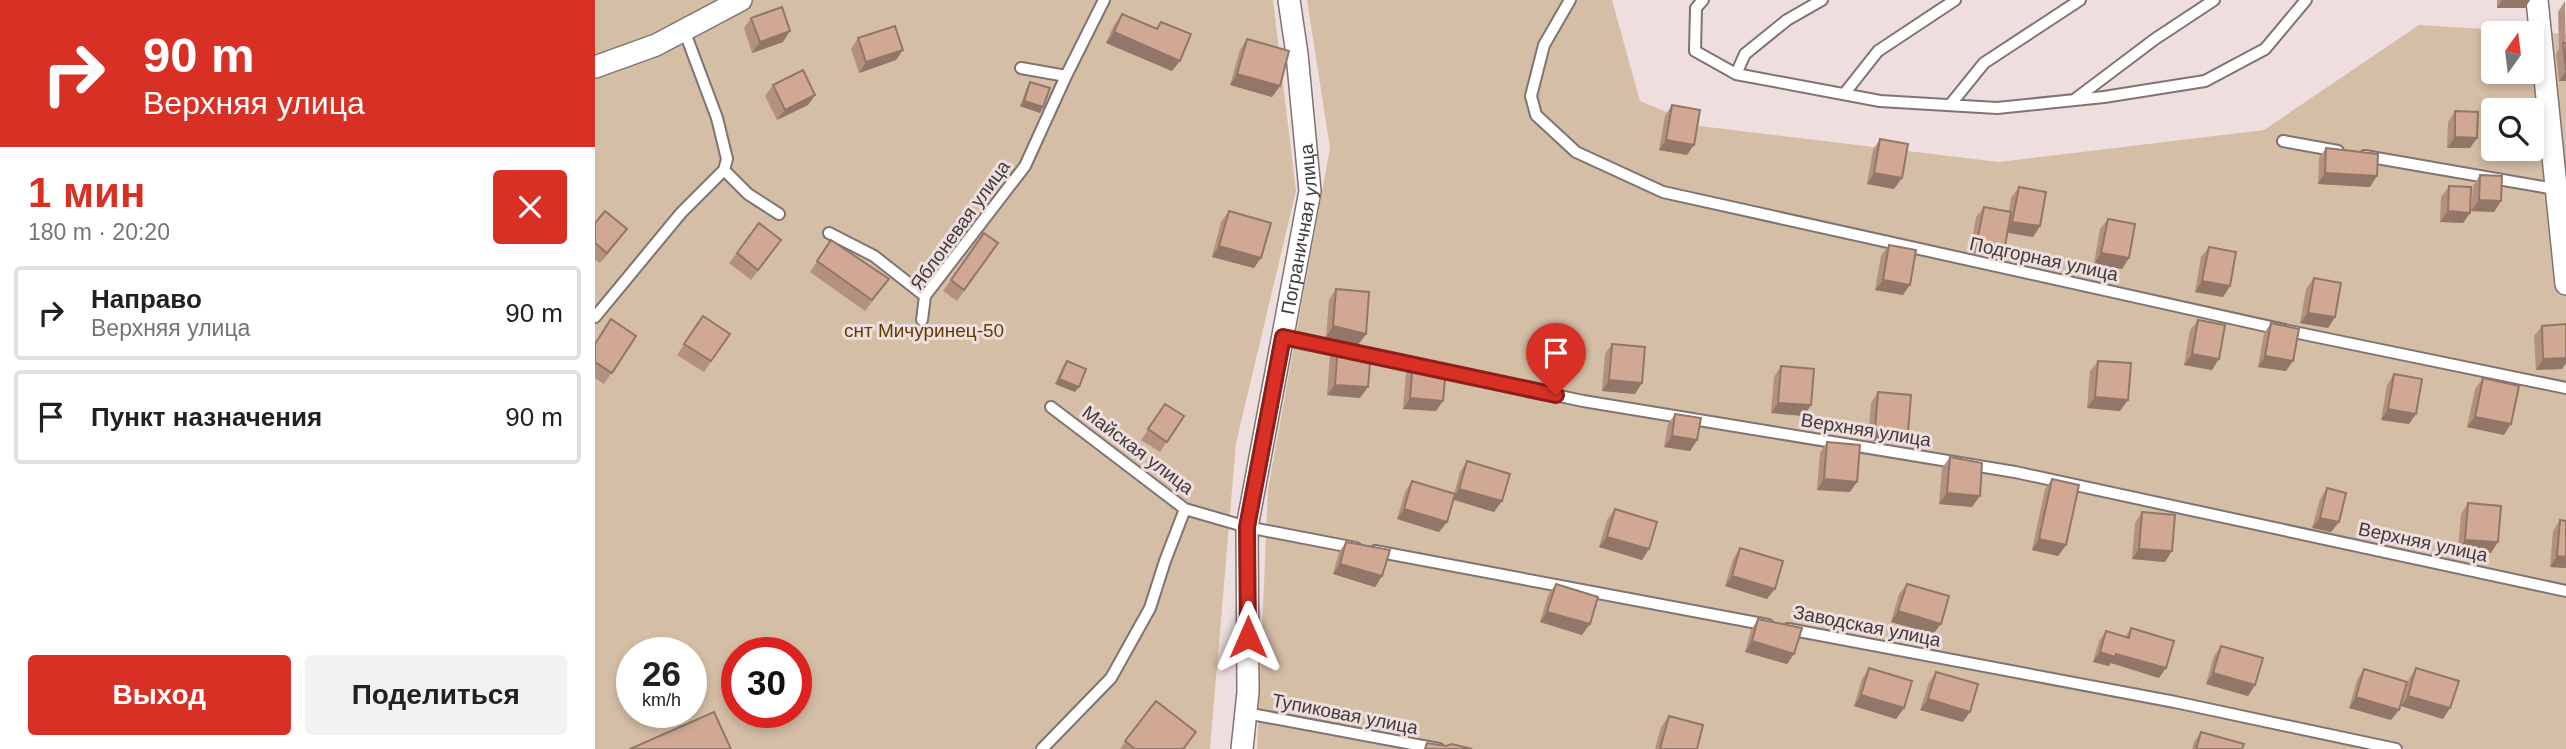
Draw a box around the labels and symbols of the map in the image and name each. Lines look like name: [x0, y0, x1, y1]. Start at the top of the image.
north arrow: [2481, 21, 2545, 84]
street label: Пограничная улица: [1277, 143, 1321, 316]
street label: Яблоневая улица: [906, 156, 1014, 294]
street label: Подгорная улица: [1968, 233, 2121, 285]
park label: снт Мичуринец-50: [844, 320, 1004, 341]
pin: [1526, 323, 1586, 395]
street label: Майская улица: [1078, 401, 1198, 499]
street label: Верхняя улица: [1799, 409, 1933, 451]
street label: Верхняя улица: [2356, 518, 2490, 566]
position arrow: [1211, 600, 1285, 674]
street label: Заводская улица: [1791, 601, 1943, 651]
speed limit sign: 30: [721, 637, 812, 728]
street label: Тупиковая улица: [1270, 690, 1420, 739]

